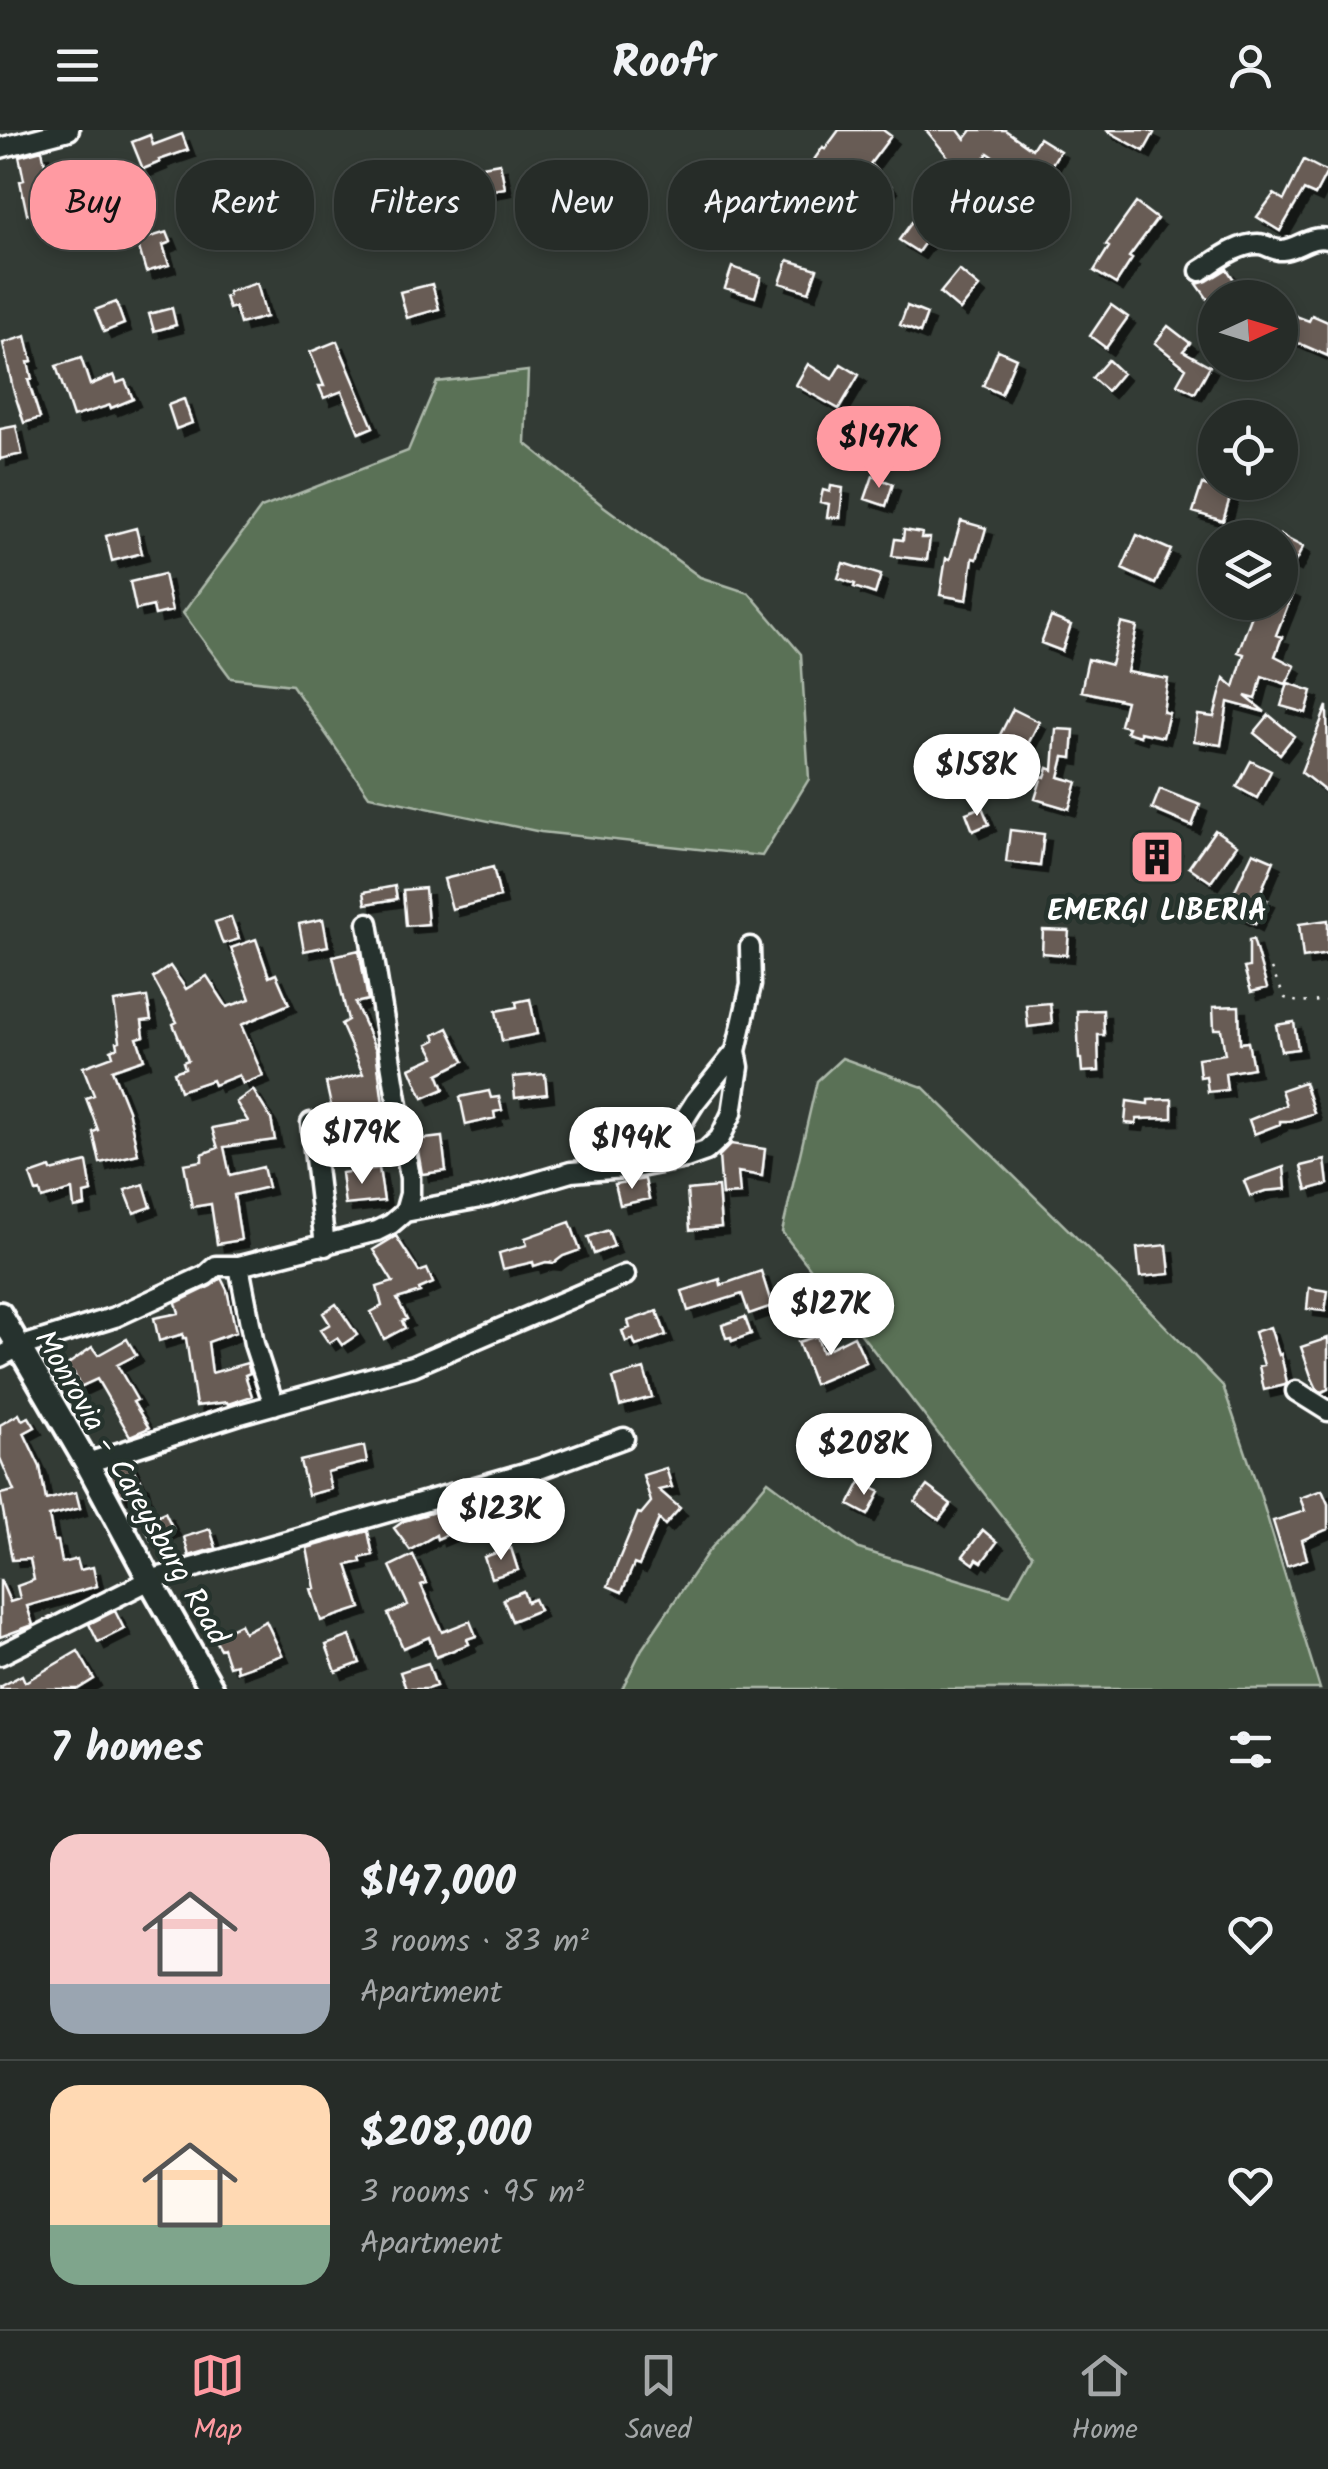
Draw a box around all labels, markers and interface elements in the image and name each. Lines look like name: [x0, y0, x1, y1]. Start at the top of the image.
text: Roofr: [612, 29, 716, 101]
icon: menu: [50, 38, 105, 93]
icon: person: [1223, 38, 1278, 93]
chip: Buy: [30, 160, 156, 250]
chip: Rent: [176, 160, 314, 250]
chip: Filters: [334, 160, 495, 250]
chip: New: [515, 160, 648, 250]
chip: Apartment: [668, 160, 893, 250]
chip: House: [913, 160, 1070, 250]
north arrow: [1198, 280, 1298, 380]
map controls: [1198, 280, 1298, 620]
button: locate: [1198, 400, 1298, 500]
pin: $147K: [809, 406, 949, 491]
text: $147K: [839, 413, 919, 464]
button: layers: [1198, 520, 1298, 620]
pin: $158K: [907, 734, 1047, 819]
text: $158K: [936, 741, 1018, 792]
building icon: EMERGI LIBERIA: [1127, 827, 1187, 887]
place label: EMERGI LIBERIA: [1047, 888, 1267, 936]
pin: $179K: [292, 1102, 432, 1187]
pin: $194K: [562, 1107, 702, 1192]
text: $179K: [322, 1109, 402, 1160]
text: $194K: [591, 1114, 673, 1165]
pin: $127K: [761, 1273, 901, 1358]
text: $127K: [790, 1280, 872, 1331]
street label: Monrovia - Careysburg Road: [20, 1321, 241, 1656]
pin: $208K: [794, 1413, 934, 1498]
text: $208K: [818, 1420, 910, 1471]
pin: $123K: [431, 1478, 571, 1563]
text: $123K: [459, 1485, 543, 1536]
text: 7 homes: [50, 1716, 203, 1783]
icon: filters: [1223, 1722, 1278, 1777]
text: $147,000: [360, 1850, 516, 1917]
icon: home: [130, 1874, 250, 1994]
icon: heart: [1223, 1907, 1278, 1962]
text: 3 rooms · 83 m²: [360, 1917, 589, 1968]
text: Apartment: [360, 1968, 502, 2019]
text: $208,000: [360, 2101, 531, 2168]
icon: home: [130, 2125, 250, 2245]
icon: heart: [1223, 2158, 1278, 2213]
text: 3 rooms · 95 m²: [360, 2168, 584, 2219]
text: Apartment: [360, 2219, 502, 2270]
tab: Map: [190, 2348, 245, 2453]
tab: Saved: [625, 2348, 692, 2453]
tab: Home: [1072, 2348, 1138, 2453]

